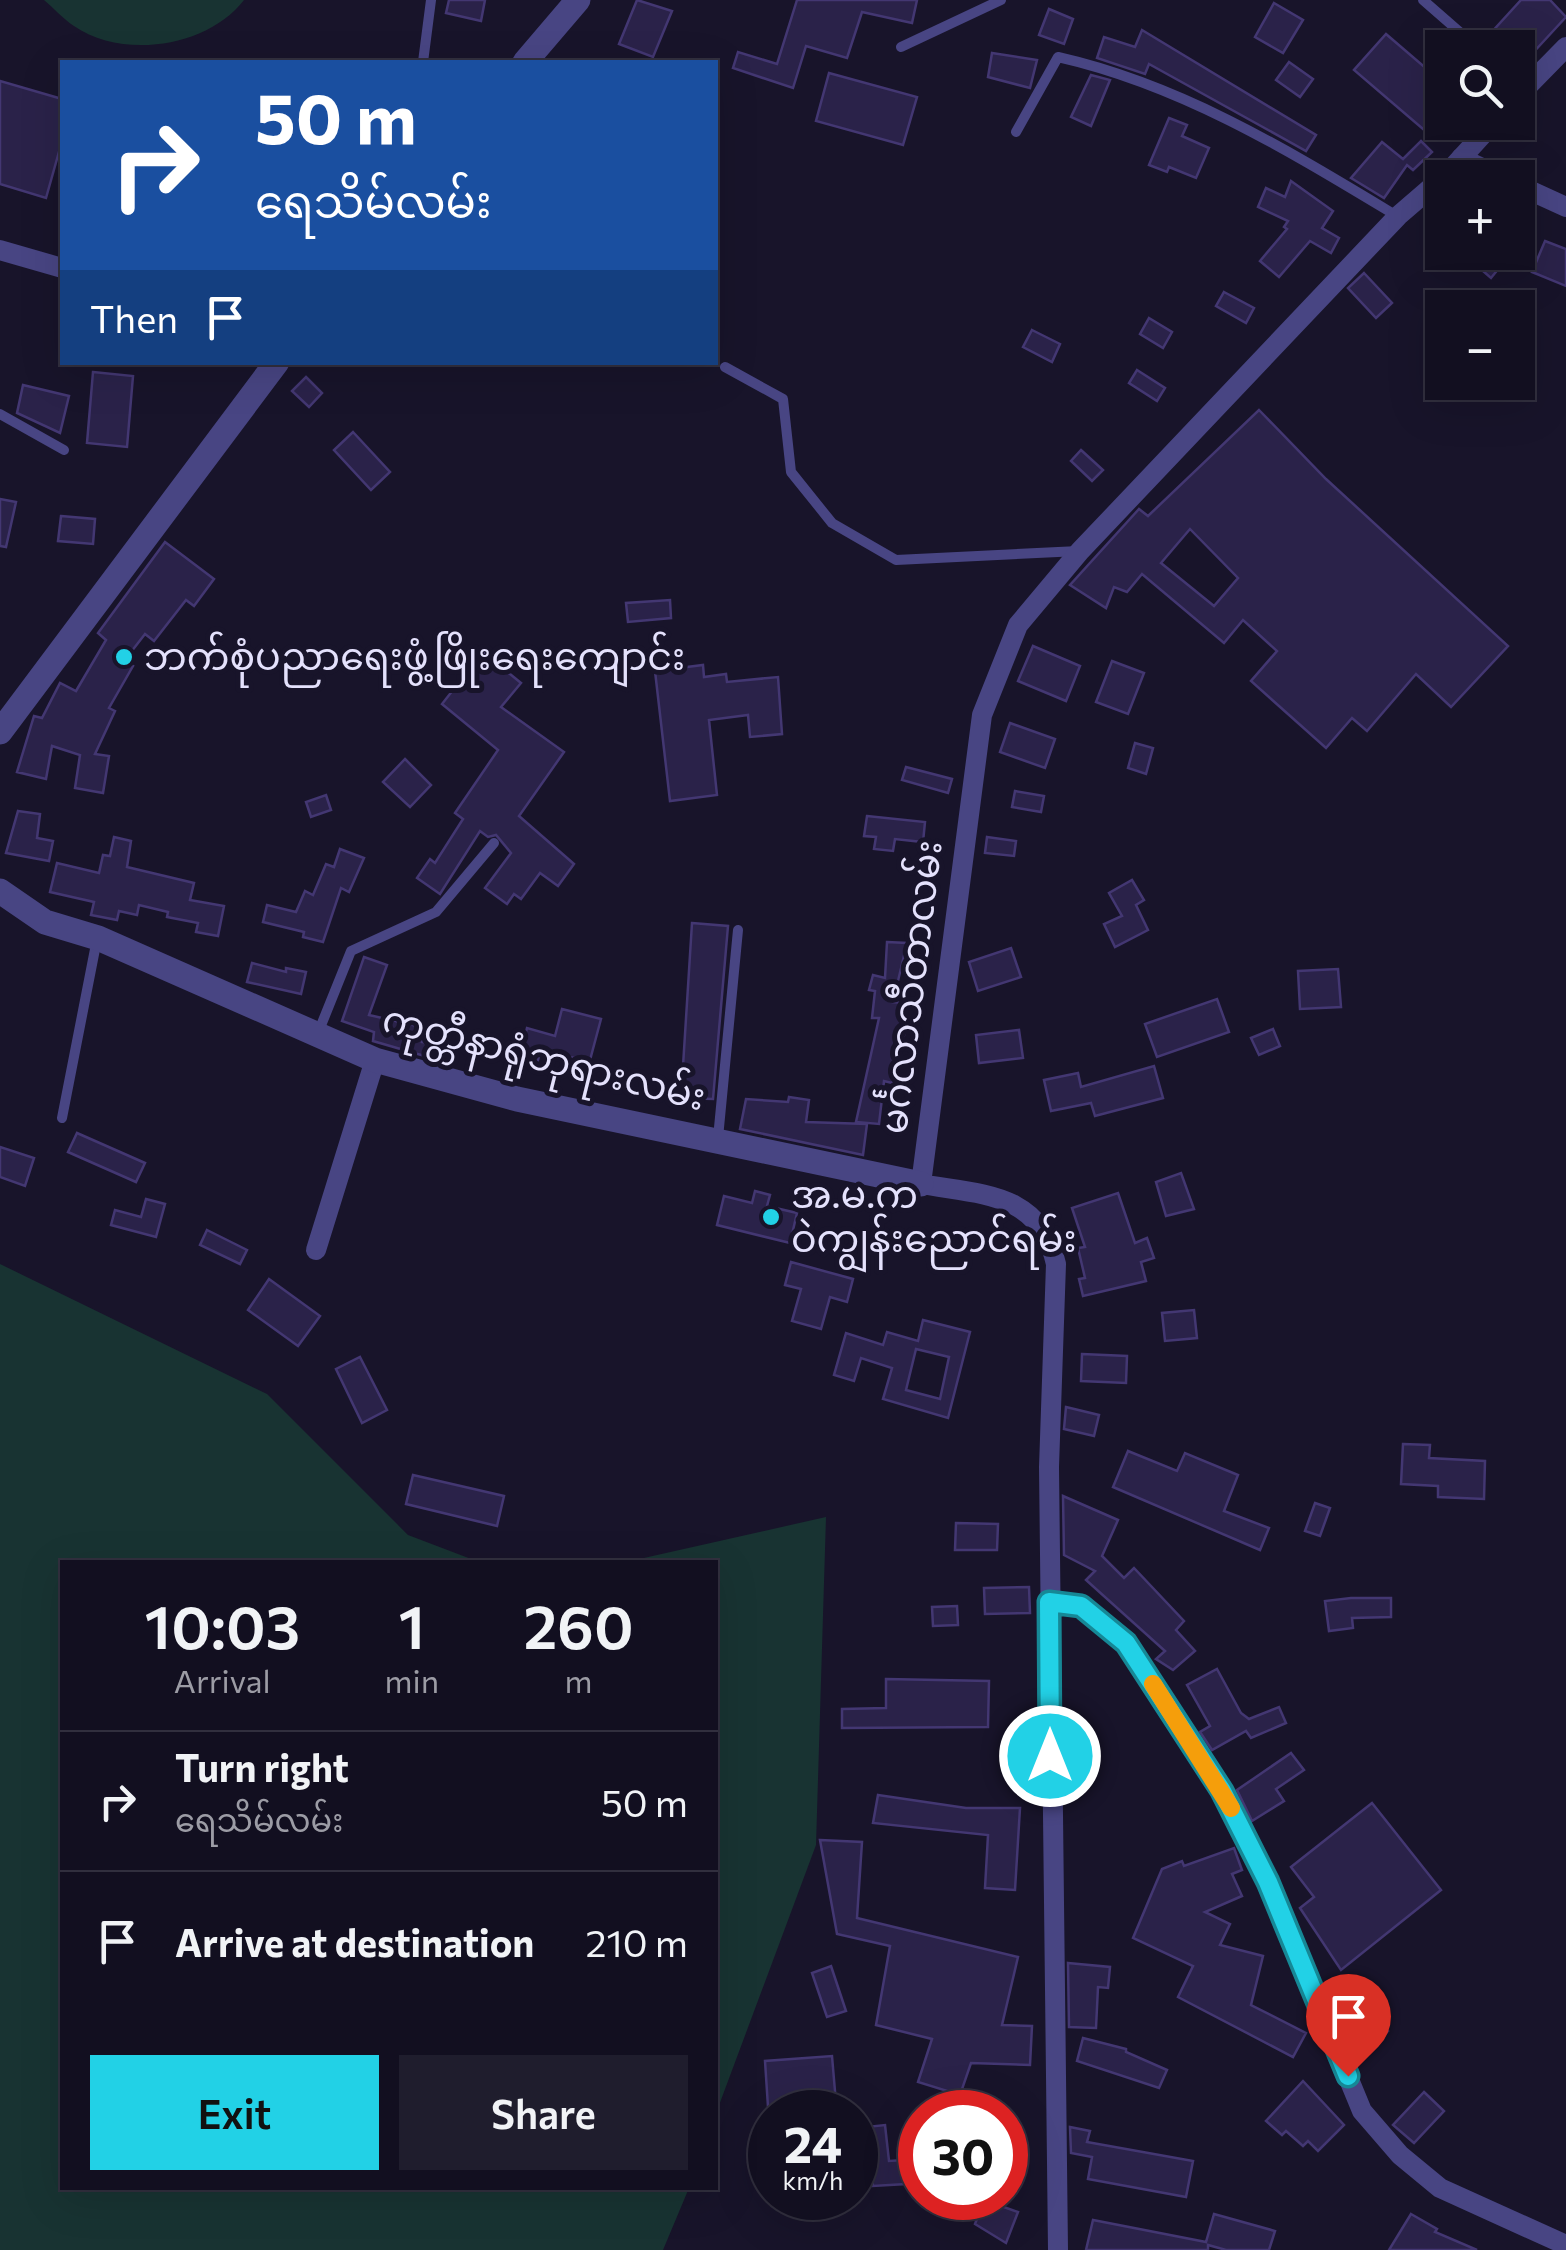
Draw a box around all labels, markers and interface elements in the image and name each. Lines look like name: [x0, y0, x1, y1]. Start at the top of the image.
map controls: [1425, 30, 1535, 400]
button: search: [1425, 30, 1535, 140]
text: 50 m: [255, 73, 417, 158]
icon: right: [90, 100, 220, 230]
button: +: [1425, 160, 1535, 270]
text: ရေသိမ်လမ်း: [255, 172, 492, 227]
icon: arrive: [198, 290, 253, 345]
button: −: [1425, 290, 1535, 400]
text: Then: [90, 294, 178, 341]
place label: ဘက်စုံပညာရေးဖွံ့ဖြိုးရေးကျောင်း: [144, 631, 685, 688]
marker: ဘက်စုံပညာရေးဖွံ့ဖြိုးရေးကျောင်း: [113, 646, 135, 668]
street label: မင်္ဂလာသီတာလမ်း: [867, 837, 950, 1136]
street label: ကုတ္တီနာရုံဘုရားလမ်း: [376, 993, 711, 1128]
place label: အ.မ.က ဝဲကျွန်းညောင်ရမ်း: [791, 1169, 1077, 1273]
marker: အ.မ.က ဝဲကျွန်းညောင်ရမ်း: [760, 1206, 782, 1228]
text: 10:03: [144, 1588, 300, 1661]
text: 1: [398, 1588, 425, 1661]
text: 260: [524, 1588, 634, 1661]
text: Arrival: [174, 1660, 271, 1700]
text: min: [385, 1660, 439, 1700]
text: m: [565, 1660, 592, 1700]
position arrow: [998, 1704, 1102, 1808]
text: Turn right: [175, 1743, 349, 1790]
icon: right: [90, 1774, 145, 1829]
text: 50 m: [601, 1778, 688, 1825]
text: ရေသိမ်လမ်း: [175, 1799, 343, 1839]
icon: arrive: [90, 1914, 145, 1969]
text: Arrive at destination: [175, 1918, 534, 1965]
text: 210 m: [585, 1918, 688, 1965]
pin: [1306, 1974, 1391, 2077]
icon: arrive: [1321, 1989, 1376, 2044]
button: Exit: [90, 2055, 379, 2170]
button: Share: [399, 2055, 688, 2170]
speed limit sign: 30: [898, 2090, 1028, 2220]
text: 24: [784, 2112, 842, 2173]
text: km/h: [783, 2165, 843, 2195]

